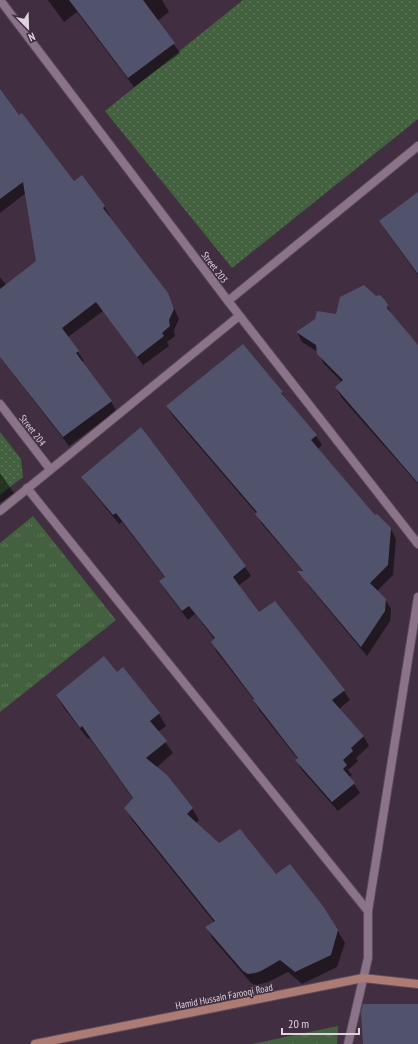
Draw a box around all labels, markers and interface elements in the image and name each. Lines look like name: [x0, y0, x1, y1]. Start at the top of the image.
north arrow: [8, 8, 48, 48]
text: N: [26, 30, 37, 45]
street label: Street 203: [198, 249, 231, 286]
street label: Street 204: [16, 412, 49, 449]
street label: Hamid Hussain Farooqi Road: [174, 981, 274, 1012]
scale bar: [282, 1010, 359, 1036]
text: 20 m: [288, 1016, 309, 1031]

